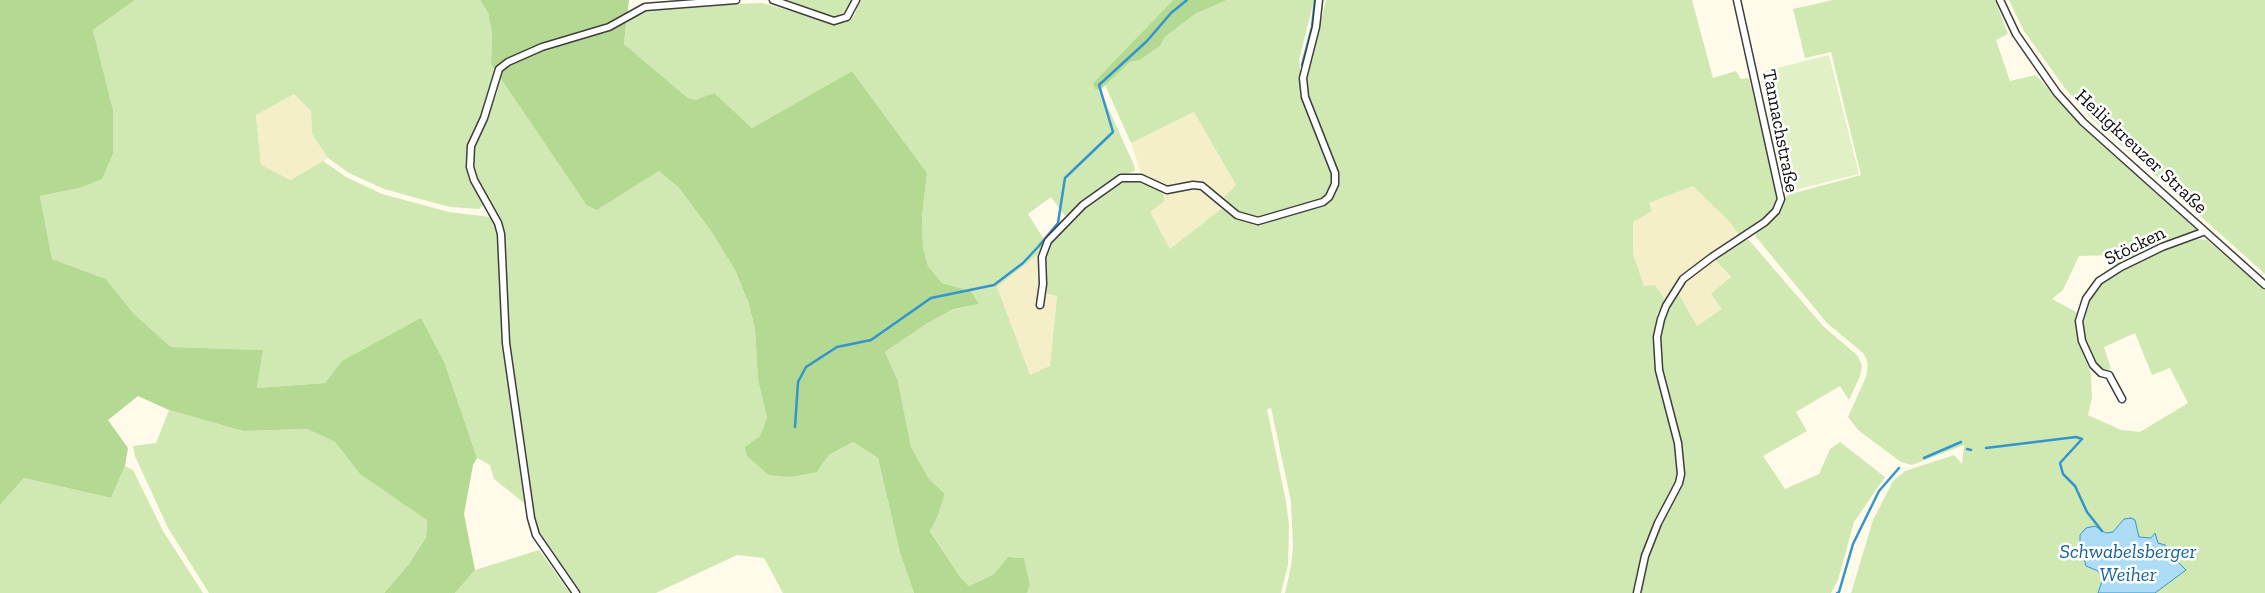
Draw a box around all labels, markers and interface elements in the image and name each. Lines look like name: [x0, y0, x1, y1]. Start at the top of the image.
street label: Tannachstraße: [1757, 68, 1803, 194]
street label: Heiligkreuzer Straße: [2070, 85, 2212, 219]
street label: Stöcken: [2101, 221, 2169, 271]
water label: Schwabelsberger Weiher: [2060, 540, 2196, 587]

